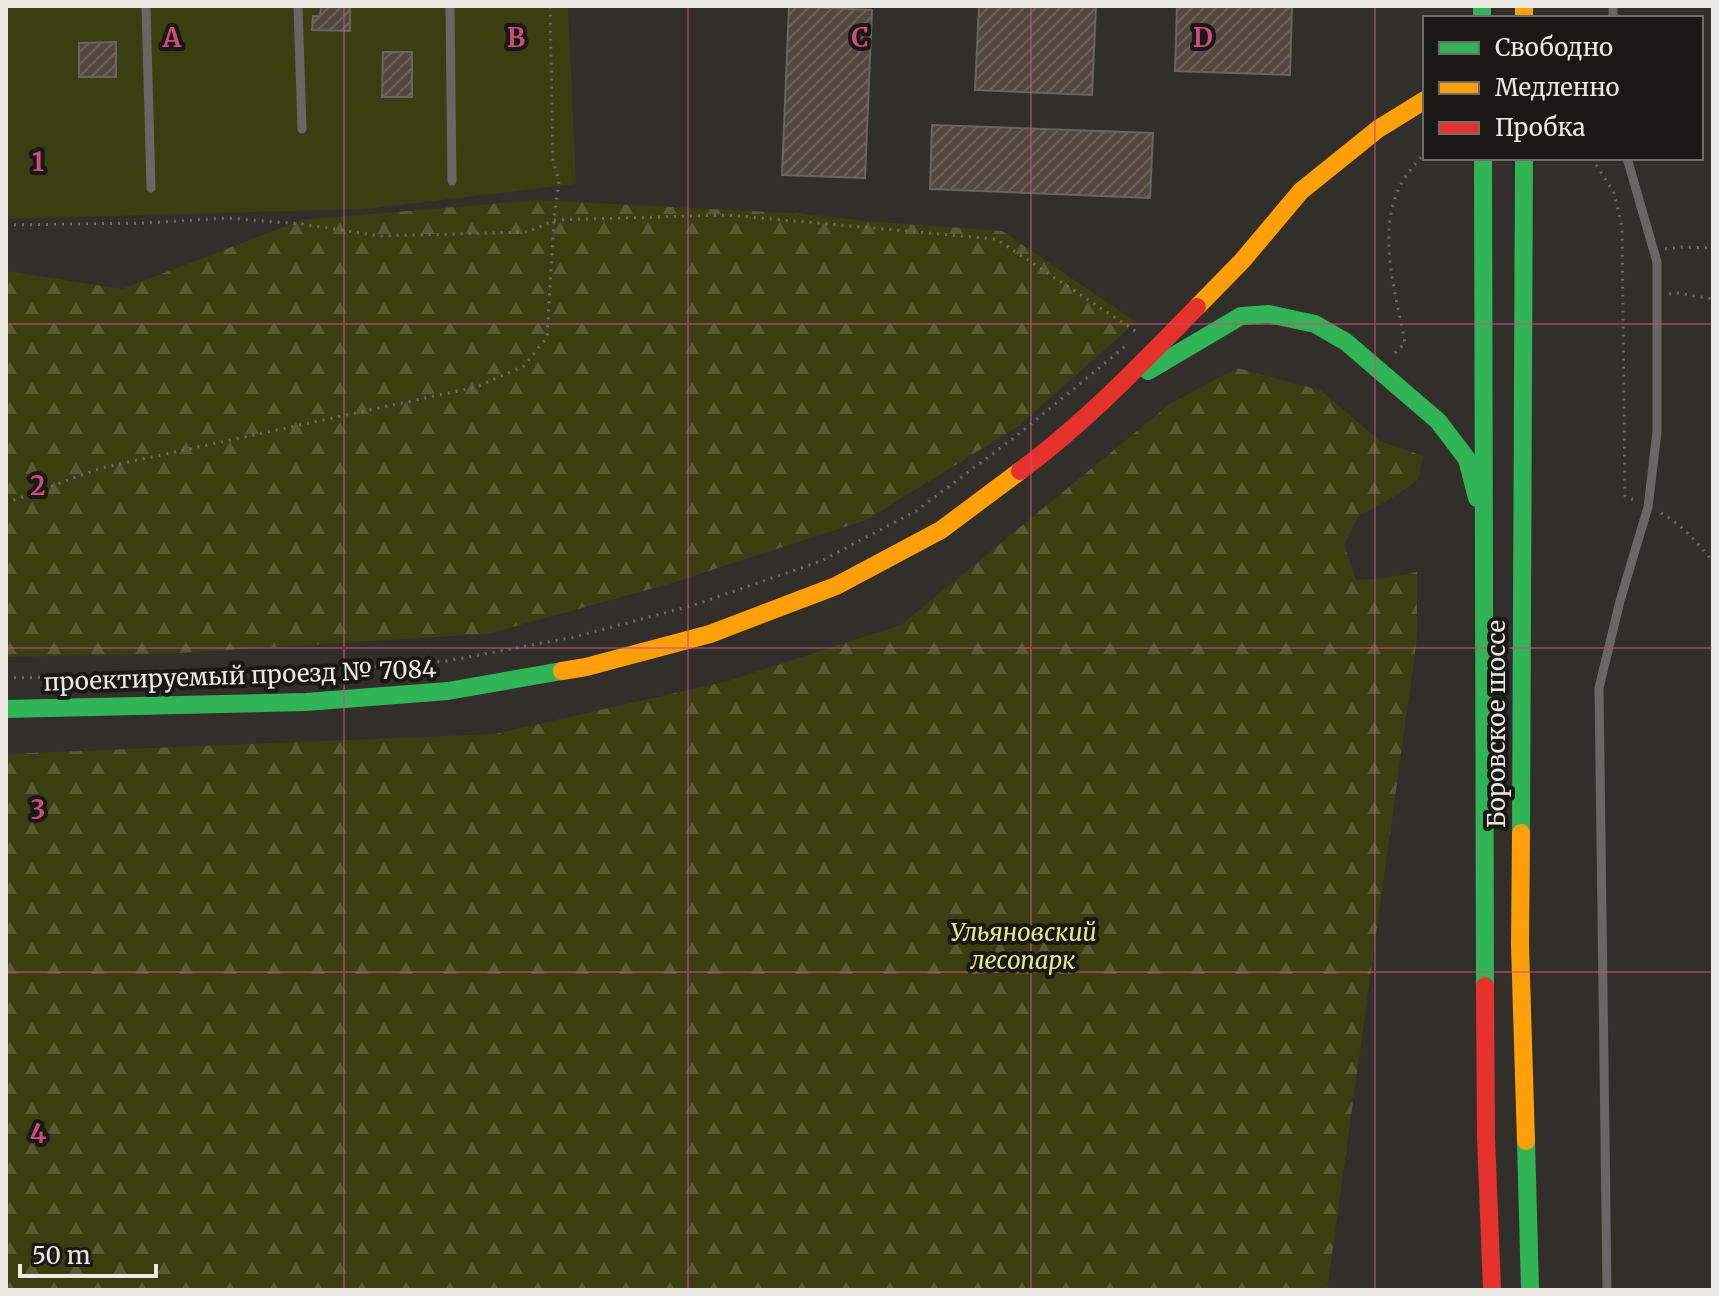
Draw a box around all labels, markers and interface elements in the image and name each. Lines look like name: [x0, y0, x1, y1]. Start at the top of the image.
legend: [1423, 16, 1703, 160]
text: A: [162, 21, 182, 54]
text: B: [507, 21, 525, 54]
text: C: [851, 21, 869, 54]
text: D: [1193, 21, 1213, 54]
text: Свободно: [1495, 32, 1613, 63]
text: Медленно: [1495, 72, 1619, 103]
text: Пробка: [1495, 112, 1586, 143]
text: 1: [32, 145, 44, 178]
text: 2: [30, 469, 46, 502]
street label: Боровское шоссе: [1481, 620, 1512, 828]
street label: проектируемый проезд № 7084: [43, 653, 437, 698]
text: 3: [31, 793, 45, 826]
park label: Ульяновский лесопарк: [949, 917, 1097, 976]
text: 4: [30, 1117, 47, 1150]
scale bar: [20, 1228, 156, 1278]
text: 50 m: [32, 1240, 91, 1271]

